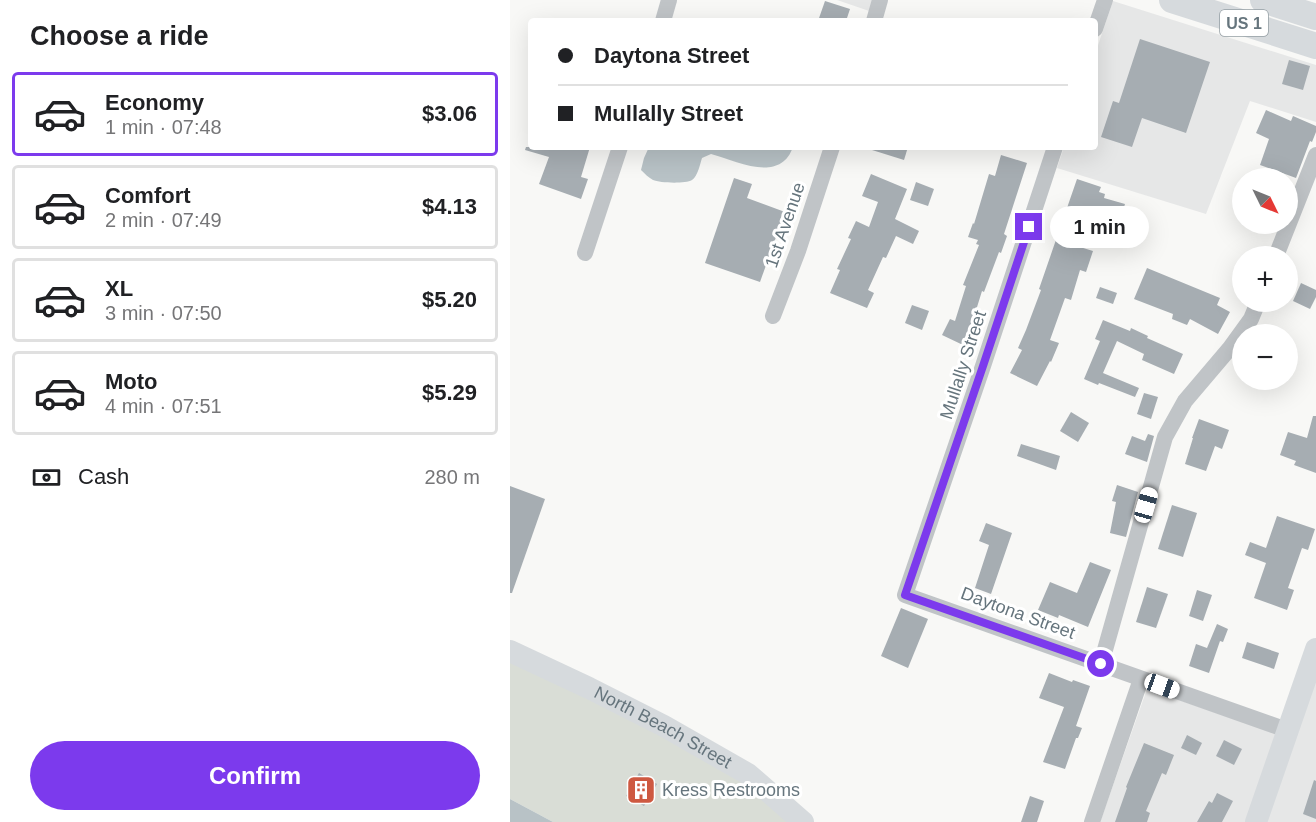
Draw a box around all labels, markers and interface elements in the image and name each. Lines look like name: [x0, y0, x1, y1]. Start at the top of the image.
road number: US 1: [1220, 10, 1268, 36]
text: Choose a ride: [30, 21, 209, 51]
text: Daytona Street: [594, 43, 749, 68]
icon: car: [33, 87, 87, 141]
text: Economy: [105, 90, 204, 115]
text: $3.06: [422, 101, 477, 126]
text: Mullally Street: [594, 101, 743, 126]
text: 1 min · 07:48: [105, 116, 222, 138]
north arrow: [1232, 168, 1298, 234]
map controls: [1232, 168, 1298, 390]
icon: car: [33, 180, 87, 234]
street label: 1st Avenue: [761, 180, 809, 270]
text: Comfort: [105, 183, 191, 208]
text: $4.13: [422, 194, 477, 219]
callout: 1 min: [1050, 206, 1149, 248]
text: 2 min · 07:49: [105, 209, 222, 231]
route end: [1015, 213, 1042, 240]
text: 1 min: [1073, 216, 1126, 238]
button: +: [1232, 246, 1298, 312]
icon: car: [33, 273, 87, 327]
text: XL: [105, 276, 133, 301]
text: $5.20: [422, 287, 477, 312]
text: 3 min · 07:50: [105, 302, 222, 324]
street label: Mullally Street: [936, 308, 990, 422]
button: −: [1232, 324, 1298, 390]
icon: car: [33, 366, 87, 420]
text: Moto: [105, 369, 158, 394]
text: $5.29: [422, 380, 477, 405]
text: 4 min · 07:51: [105, 395, 222, 417]
icon: cash: [30, 461, 63, 494]
text: Cash: [78, 464, 129, 489]
text: 280 m: [424, 466, 480, 488]
car: [1132, 485, 1160, 525]
street label: Daytona Street: [958, 583, 1078, 643]
route start: [1087, 650, 1114, 677]
car: [1142, 671, 1182, 701]
street label: North Beach Street: [591, 682, 735, 773]
button: Confirm: [30, 741, 480, 810]
building icon: Kress Restrooms: [625, 774, 657, 806]
place label: Kress Restrooms: [662, 780, 800, 800]

